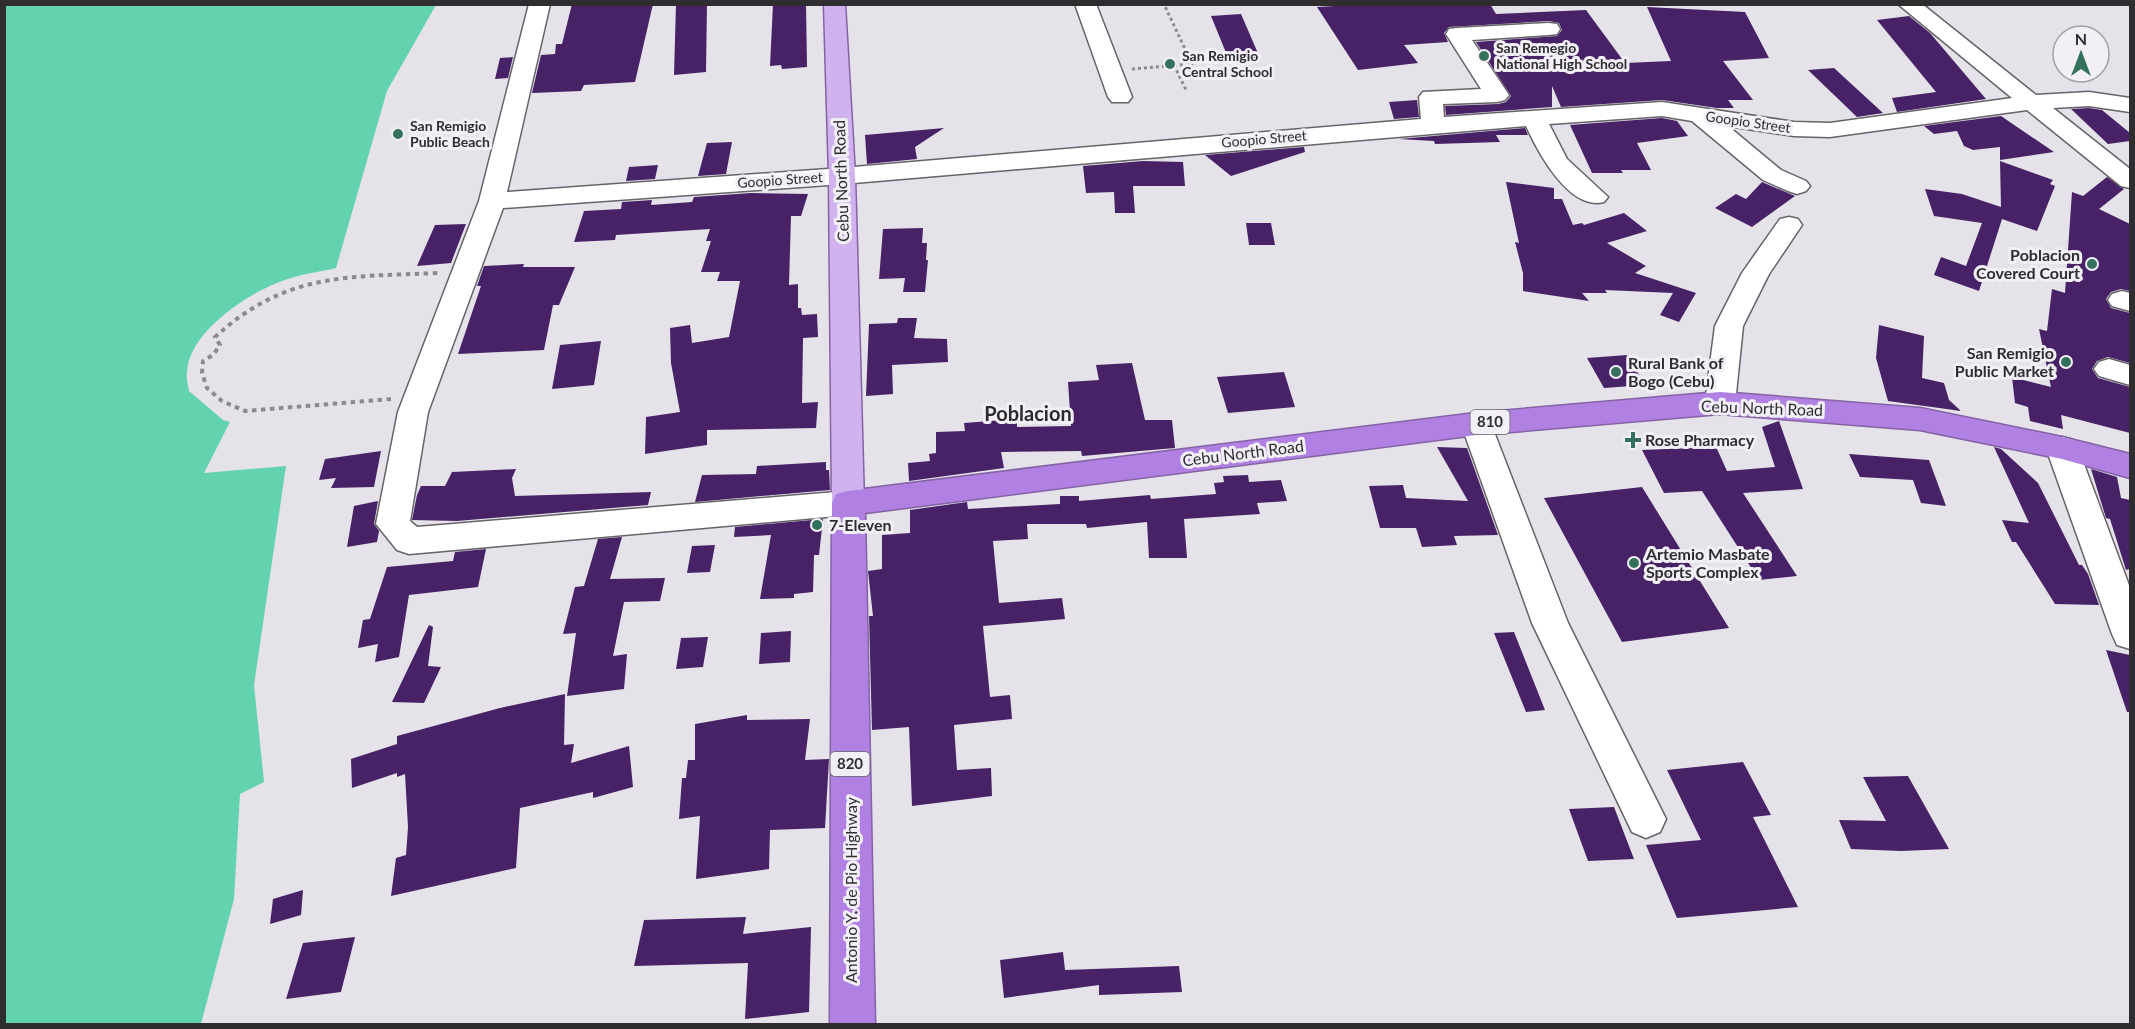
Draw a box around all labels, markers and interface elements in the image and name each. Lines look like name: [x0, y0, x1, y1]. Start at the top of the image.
north arrow: [2051, 24, 2111, 84]
text: N: [2075, 29, 2087, 48]
place label: San Remegio National High School: [1496, 39, 1627, 72]
place label: San Remigio Central School: [1182, 47, 1273, 80]
marker: San Remegio National High School: [1477, 49, 1491, 63]
marker: San Remigio Central School: [1163, 57, 1177, 71]
street label: Goopio Street: [1704, 107, 1792, 136]
place label: San Remigio Public Beach: [410, 117, 490, 150]
street label: Cebu North Road: [829, 120, 852, 242]
street label: Goopio Street: [1221, 126, 1307, 151]
marker: San Remigio Public Beach: [391, 127, 405, 141]
street label: Goopio Street: [737, 168, 823, 191]
place label: Poblacion Covered Court: [1976, 245, 2080, 282]
marker: Poblacion Covered Court: [2085, 257, 2099, 271]
place label: San Remigio Public Market: [1955, 343, 2054, 380]
place label: Rural Bank of Bogo (Cebu): [1628, 353, 1724, 390]
marker: San Remigio Public Market: [2059, 355, 2073, 369]
marker: Rural Bank of Bogo (Cebu): [1609, 365, 1623, 379]
street label: Cebu North Road: [1701, 396, 1823, 419]
district label: Poblacion: [984, 401, 1072, 425]
road number: 810: [1470, 410, 1510, 434]
place label: Rose Pharmacy: [1645, 430, 1755, 449]
marker: Rose Pharmacy: [1626, 433, 1640, 447]
street label: Cebu North Road: [1181, 436, 1305, 469]
place label: 7-Eleven: [829, 515, 892, 534]
marker: 7-Eleven: [810, 518, 824, 532]
place label: Artemio Masbate Sports Complex: [1645, 544, 1770, 581]
marker: Artemio Masbate Sports Complex: [1627, 556, 1641, 570]
road number: 820: [830, 752, 870, 776]
street label: Antonio Y. de Pio Highway: [841, 796, 860, 983]

